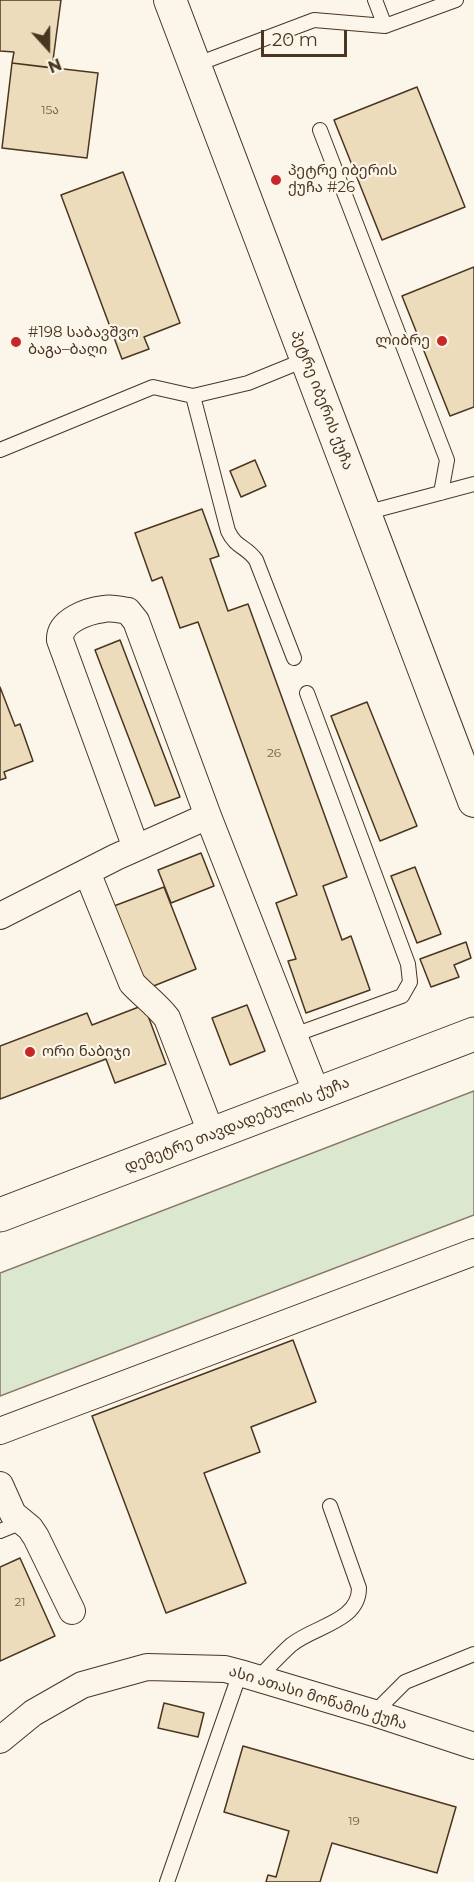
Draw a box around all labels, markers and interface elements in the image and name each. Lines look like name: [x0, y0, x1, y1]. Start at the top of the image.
north arrow: [18, 18, 78, 78]
scale bar: [264, 18, 350, 56]
text: 20 m: [272, 29, 318, 51]
text: N: [45, 54, 64, 76]
house number: 15ა: [41, 103, 59, 117]
place label: პეტრე იბერის ქუჩა #26: [288, 162, 397, 197]
marker: პეტრე იბერის ქუჩა #26: [269, 173, 283, 187]
place label: #198 საბავშვო ბაგა–ბაღი: [28, 324, 139, 359]
street label: პეტრე იბერის ქუჩა: [287, 328, 357, 472]
place label: ლიბრე: [375, 332, 430, 350]
marker: ლიბრე: [435, 334, 449, 348]
marker: #198 საბავშვო ბაგა–ბაღი: [9, 335, 23, 349]
house number: 26: [267, 746, 281, 760]
place label: ორი ნაბიჯი: [42, 1043, 131, 1061]
marker: ორი ნაბიჯი: [23, 1045, 37, 1059]
street label: დემეტრე თავდადებულის ქუჩა: [122, 1074, 352, 1176]
house number: 21: [14, 1595, 26, 1609]
street label: ასი ათასი მოწამის ქუჩა: [227, 1662, 409, 1734]
house number: 19: [348, 1814, 360, 1828]

